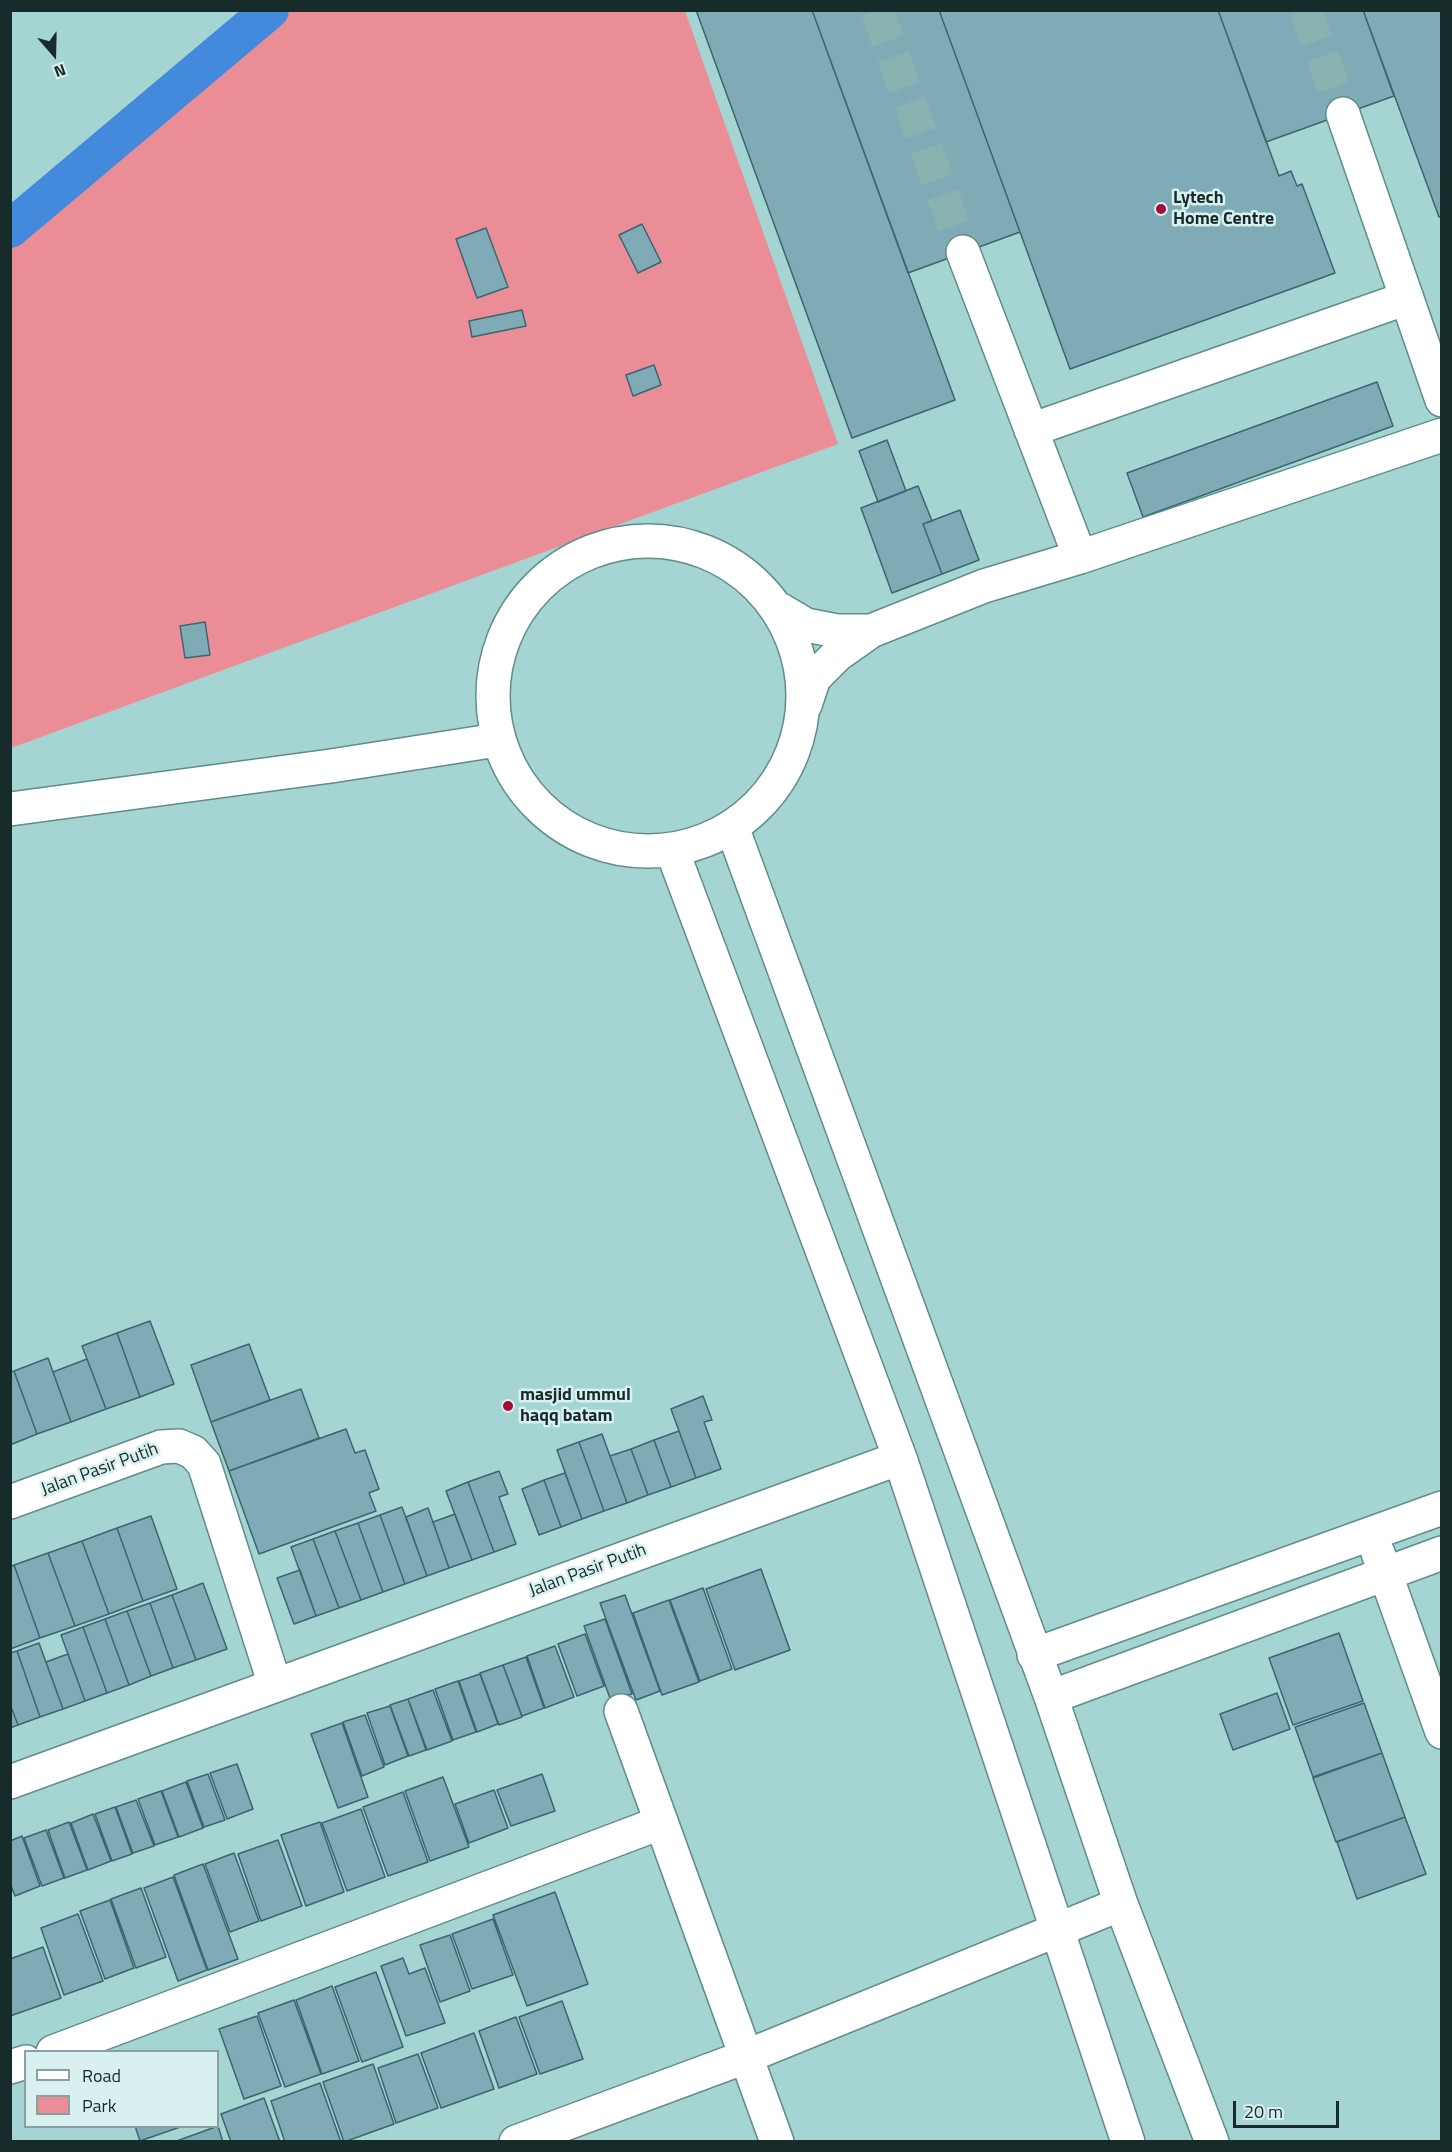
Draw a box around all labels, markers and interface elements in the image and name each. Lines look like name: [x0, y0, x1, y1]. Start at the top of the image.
north arrow: [24, 24, 84, 84]
text: N: [51, 58, 69, 84]
place label: Lytech Home Centre: [1173, 188, 1274, 230]
marker: Lytech Home Centre: [1154, 202, 1168, 216]
place label: masjid ummul haqq batam: [520, 1385, 631, 1428]
marker: masjid ummul haqq batam: [501, 1399, 515, 1413]
street label: Jalan Pasir Putih: [38, 1439, 162, 1501]
street label: Jalan Pasir Putih: [526, 1540, 650, 1602]
legend: [24, 2050, 219, 2128]
text: Road: [82, 2062, 121, 2089]
scale bar: [1236, 2089, 1342, 2127]
text: Park: [82, 2092, 116, 2119]
text: 20 m: [1244, 2098, 1283, 2125]

